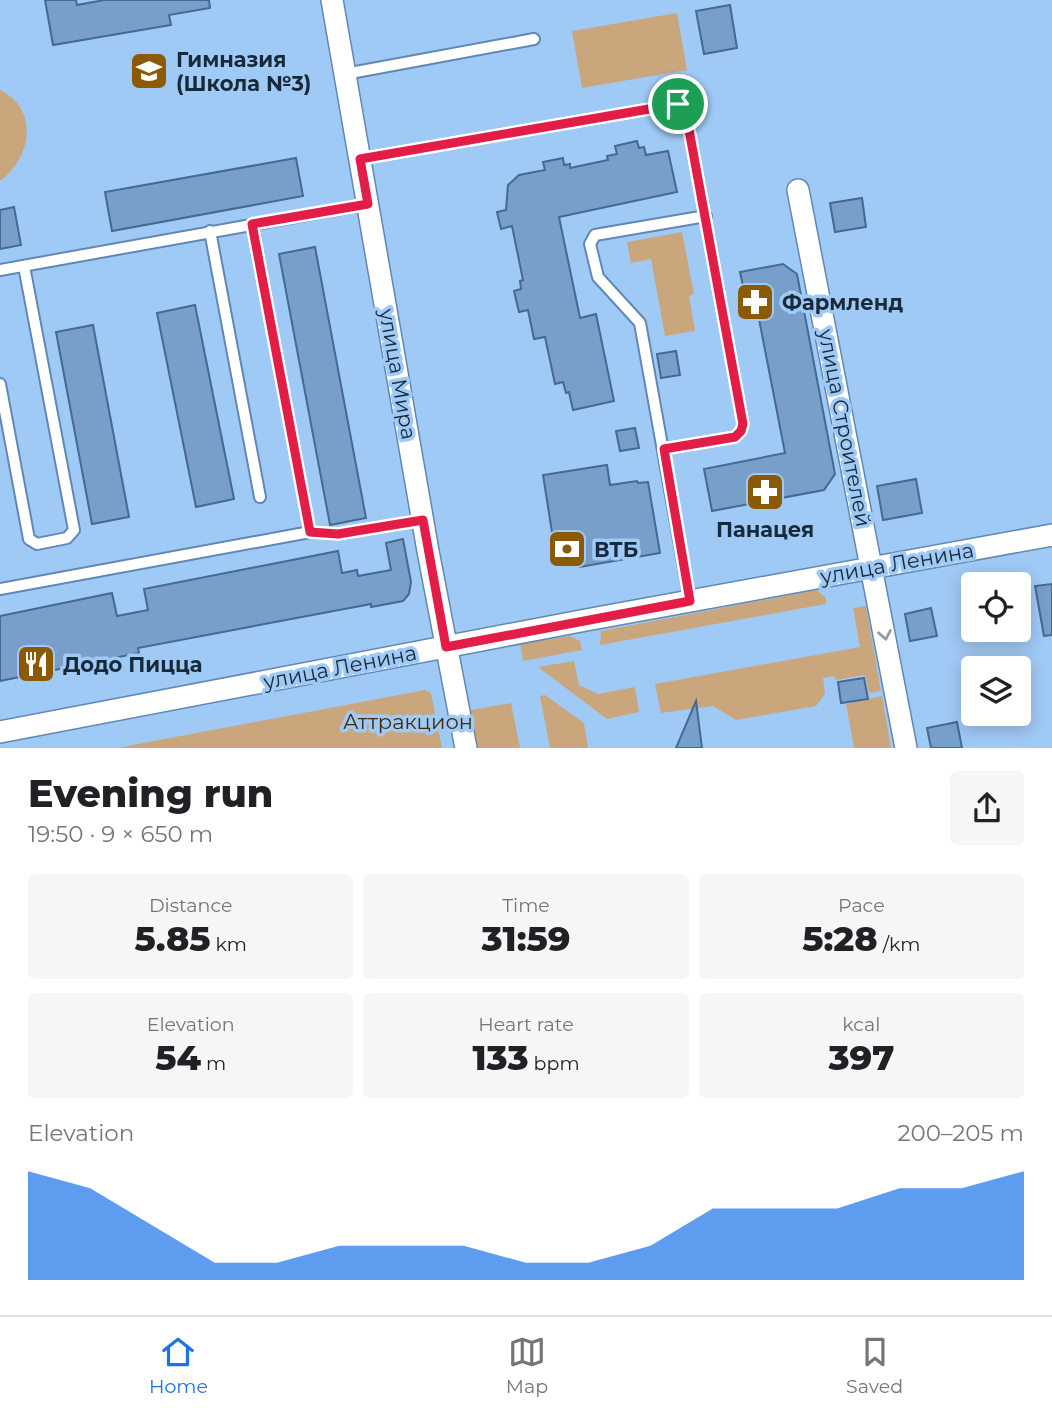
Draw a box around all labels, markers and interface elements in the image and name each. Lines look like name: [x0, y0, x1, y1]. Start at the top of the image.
place label: Гимназия (Школа №3): [176, 47, 311, 96]
school or university icon: Гимназия (Школа №3): [128, 50, 170, 92]
pin: [648, 74, 708, 134]
icon: arrive: [659, 85, 697, 123]
pharmacy icon: Фармленд: [734, 281, 776, 323]
place label: Фармленд: [782, 290, 903, 315]
street label: улица Мира: [374, 306, 422, 441]
street label: улица Строителей: [813, 326, 876, 529]
pharmacy icon: Панацея: [744, 471, 786, 513]
place label: Панацея: [716, 517, 814, 542]
bank icon: ВТБ: [546, 528, 588, 570]
place label: ВТБ: [594, 537, 638, 562]
street label: улица Ленина: [817, 537, 976, 589]
map controls: [961, 572, 1031, 726]
button: locate: [961, 572, 1031, 642]
one-way arrow: [877, 629, 892, 641]
street label: улица Ленина: [260, 640, 419, 694]
restaurant icon: Додо Пицца: [15, 643, 57, 685]
place label: Додо Пицца: [63, 652, 203, 677]
button: layers: [961, 656, 1031, 726]
park label: Аттракцион: [343, 709, 473, 734]
text: Evening run: [28, 770, 273, 817]
button: share: [950, 771, 1024, 845]
text: 19:50 · 9 × 650 m: [28, 820, 213, 848]
text: Distance: [149, 894, 232, 917]
text: Time: [502, 894, 550, 917]
text: Pace: [838, 894, 885, 917]
text: 5.85: [134, 917, 211, 960]
text: 31:59: [481, 917, 571, 960]
text: 5:28: [802, 917, 878, 960]
text: km: [211, 933, 247, 956]
text: /km: [878, 933, 921, 956]
text: Elevation: [147, 1013, 235, 1036]
text: Heart rate: [478, 1013, 574, 1036]
text: kcal: [842, 1013, 880, 1036]
text: 54: [155, 1036, 201, 1079]
text: 133: [472, 1036, 529, 1079]
text: 397: [828, 1036, 894, 1079]
text: m: [201, 1052, 226, 1075]
text: bpm: [529, 1052, 580, 1075]
text: Elevation: [28, 1119, 134, 1147]
text: 200–205 m: [897, 1119, 1024, 1147]
tab: Home: [149, 1333, 208, 1398]
tab: Map: [506, 1333, 548, 1398]
tab: Saved: [846, 1333, 903, 1398]

